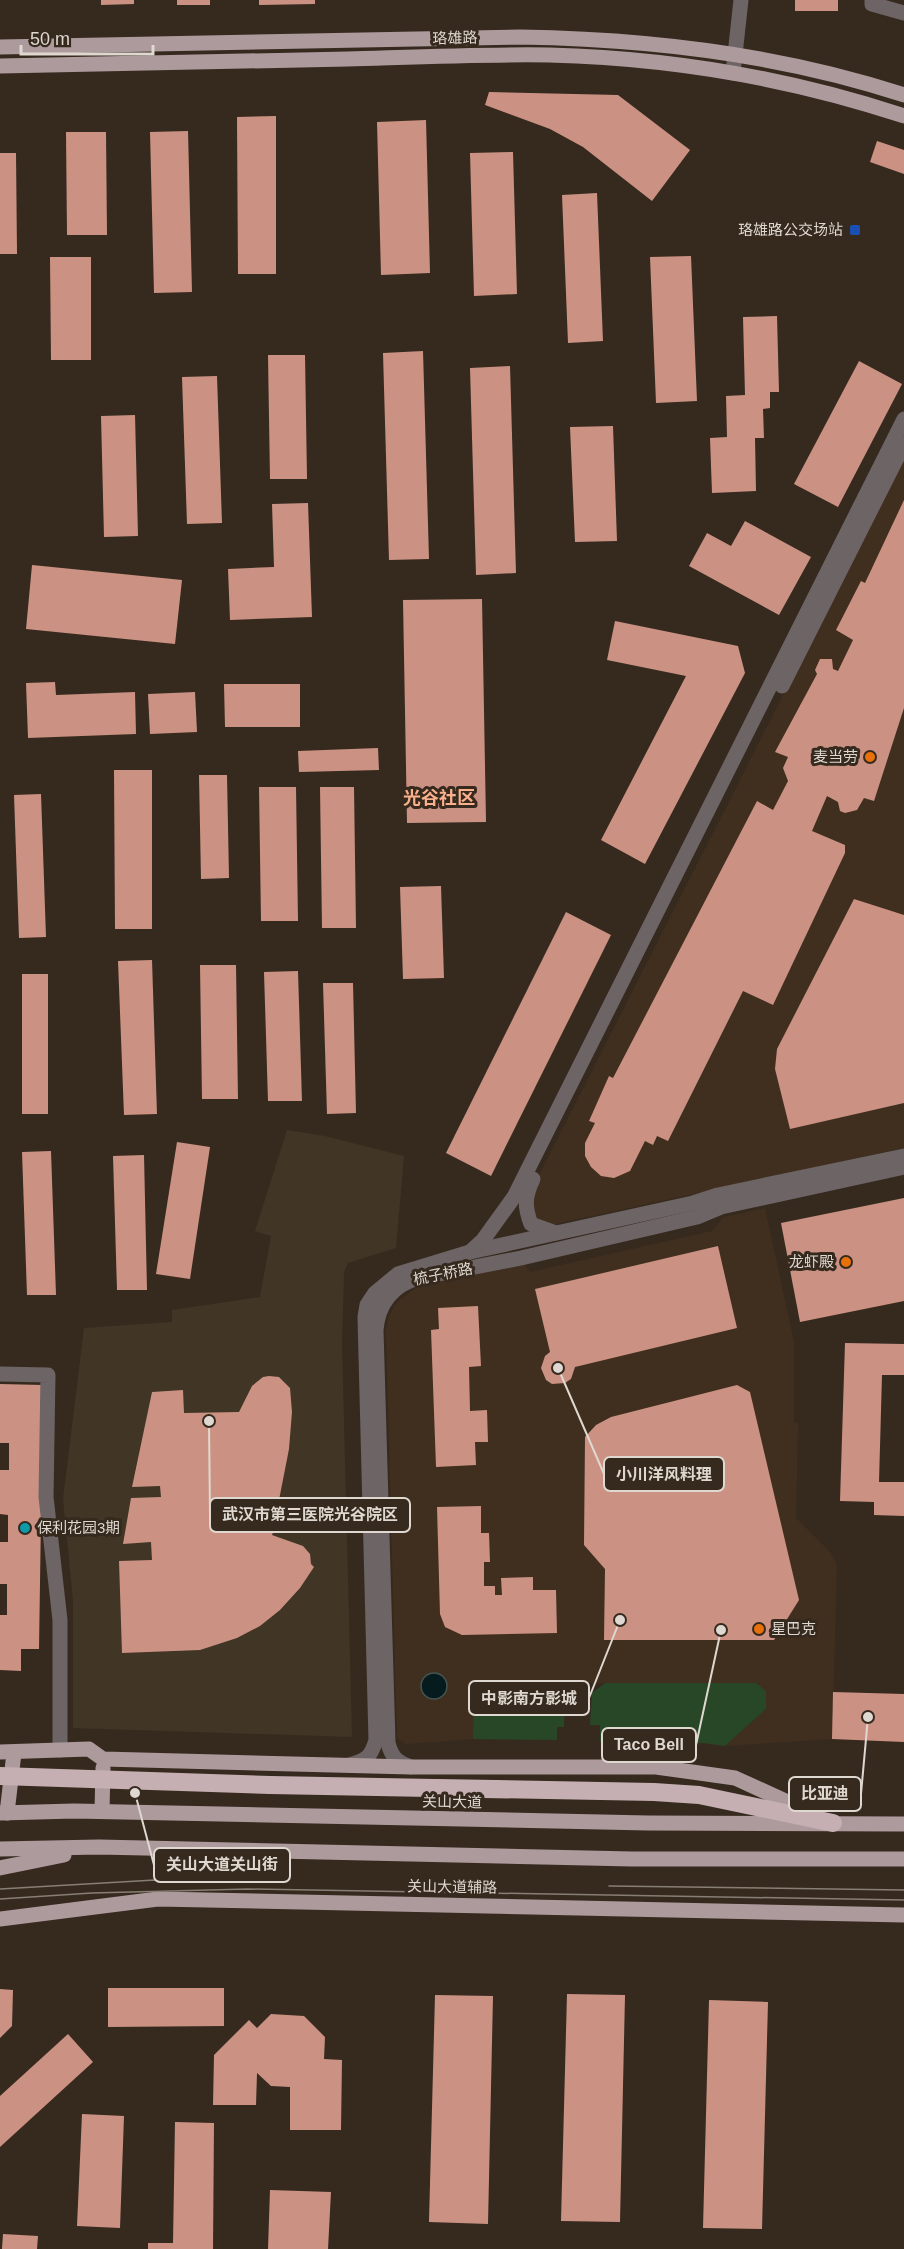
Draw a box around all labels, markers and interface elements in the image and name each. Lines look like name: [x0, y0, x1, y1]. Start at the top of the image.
scale bar: [21, 18, 153, 56]
text: 50 m: [30, 29, 70, 49]
street label: 珞雄路: [432, 29, 478, 46]
place label: 珞雄路公交场站: [738, 221, 843, 238]
marker: 珞雄路公交场站: [848, 223, 862, 237]
place label: 麦当劳: [813, 748, 858, 765]
marker: 麦当劳: [863, 750, 877, 764]
district label: 光谷社区: [403, 788, 475, 808]
place label: 龙虾殿: [789, 1253, 834, 1270]
marker: 龙虾殿: [839, 1255, 853, 1269]
street label: 梳子桥路: [412, 1259, 474, 1288]
callout: 小川洋风料理: [604, 1457, 724, 1491]
text: 小川洋风料理: [616, 1465, 712, 1483]
callout: 武汉市第三医院光谷院区: [210, 1498, 410, 1532]
text: 武汉市第三医院光谷院区: [222, 1506, 398, 1523]
place label: 保利花园3期: [37, 1519, 120, 1536]
marker: 保利花园3期: [18, 1521, 32, 1535]
place label: 星巴克: [771, 1620, 816, 1637]
marker: 星巴克: [752, 1622, 766, 1636]
callout: 中影南方影城: [469, 1681, 589, 1715]
text: 中影南方影城: [481, 1689, 577, 1707]
callout: Taco Bell: [602, 1728, 696, 1762]
text: Taco Bell: [614, 1736, 684, 1753]
callout: 比亚迪: [789, 1777, 861, 1811]
text: 比亚迪: [801, 1785, 849, 1802]
street label: 关山大道: [422, 1792, 482, 1811]
callout: 关山大道关山街: [154, 1848, 290, 1882]
text: 关山大道关山街: [166, 1856, 278, 1873]
street label: 关山大道辅路: [407, 1877, 497, 1896]

